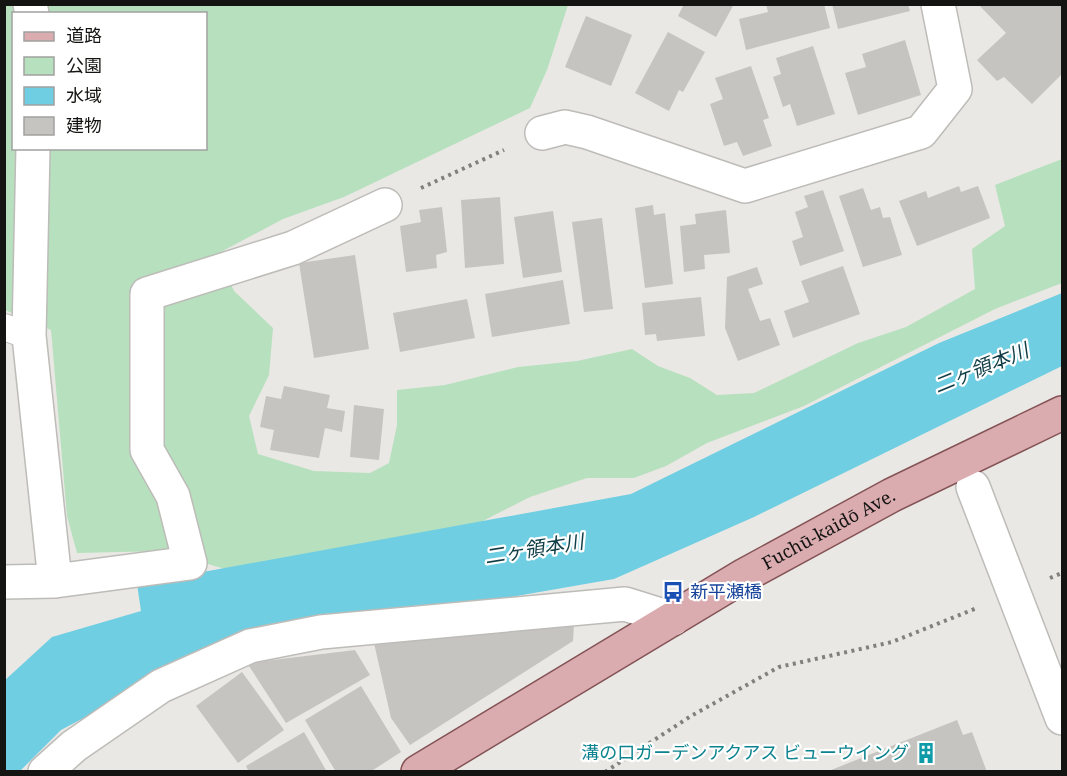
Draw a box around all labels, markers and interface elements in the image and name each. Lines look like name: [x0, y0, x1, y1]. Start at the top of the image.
legend: [12, 12, 207, 150]
text: 道路: [66, 23, 102, 47]
text: 公園: [66, 53, 102, 77]
text: 水域: [66, 83, 102, 107]
text: 建物: [66, 113, 102, 137]
water label: 二ヶ領本川: [929, 336, 1034, 399]
street label: Fuchū-kaidō Ave.: [757, 483, 899, 575]
water label: 二ヶ領本川: [482, 527, 587, 570]
place label: 新平瀬橋: [690, 579, 762, 603]
bus stop icon: 新平瀬橋: [661, 580, 685, 604]
place label: 溝の口ガーデンアクアス ビューウイング: [581, 740, 909, 764]
building icon: 溝の口ガーデンアクアス ビューウイング: [914, 741, 938, 765]

